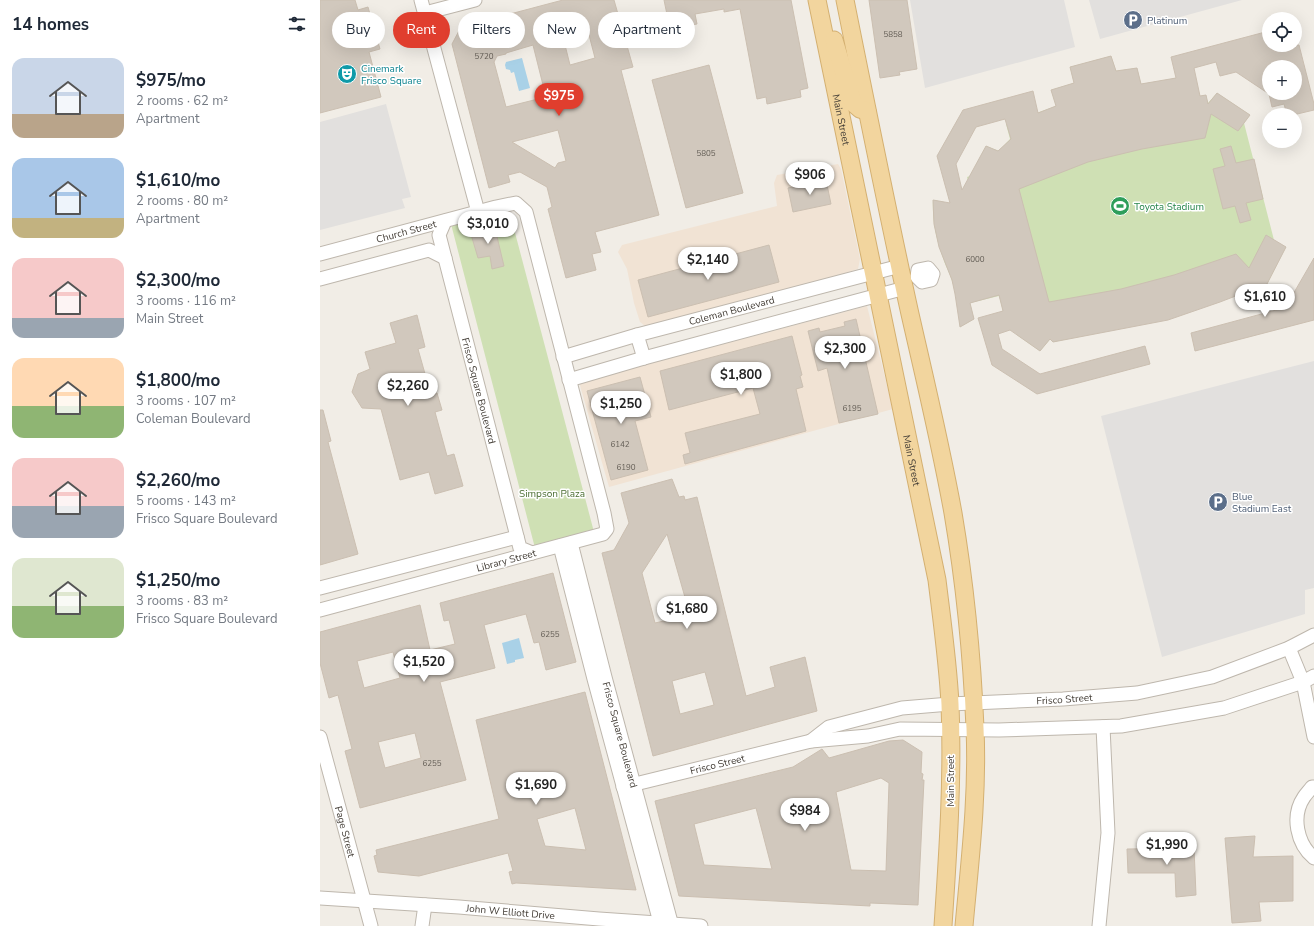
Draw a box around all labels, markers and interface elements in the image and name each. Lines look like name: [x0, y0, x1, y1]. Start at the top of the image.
parking icon: Platinum: [1122, 9, 1144, 31]
chip: Buy: [332, 12, 385, 48]
chip: Rent: [393, 12, 450, 48]
chip: Filters: [458, 12, 525, 48]
chip: New: [533, 12, 590, 48]
chip: Apartment: [598, 12, 695, 48]
map controls: [1262, 12, 1302, 148]
button: locate: [1262, 12, 1302, 52]
text: 14 homes: [12, 13, 89, 36]
icon: filters: [286, 13, 308, 35]
place label: Platinum: [1147, 14, 1187, 28]
house number: 5858: [883, 29, 903, 40]
house number: 5720: [474, 51, 494, 62]
button: +: [1262, 60, 1302, 100]
place label: Cinemark Frisco Square: [361, 62, 421, 88]
theatre icon: Cinemark Frisco Square: [336, 63, 358, 85]
text: $975/mo: [136, 69, 206, 92]
icon: home: [44, 74, 92, 122]
pin: $975: [535, 83, 583, 117]
text: $975: [543, 87, 575, 105]
text: 2 rooms · 62 m²: [136, 92, 228, 110]
street label: Main Street: [829, 93, 853, 147]
button: −: [1262, 108, 1302, 148]
text: Apartment: [136, 110, 199, 128]
house number: 5805: [696, 148, 716, 159]
pin: $906: [786, 162, 834, 196]
text: $906: [794, 166, 826, 184]
text: $1,610/mo: [136, 169, 220, 192]
icon: home: [44, 174, 92, 222]
text: 2 rooms · 80 m²: [136, 192, 228, 210]
sports icon: Toyota Stadium: [1109, 195, 1131, 217]
place label: Toyota Stadium: [1134, 200, 1204, 214]
text: Apartment: [136, 210, 199, 228]
pin: $3,010: [455, 211, 521, 245]
text: $3,010: [467, 215, 509, 233]
street label: Church Street: [375, 217, 438, 247]
pin: $2,140: [675, 247, 741, 281]
text: $2,140: [687, 251, 729, 269]
house number: 6000: [965, 254, 985, 265]
text: $2,300/mo: [136, 269, 220, 292]
icon: home: [44, 274, 92, 322]
pin: $1,610: [1232, 284, 1298, 318]
text: $1,610: [1244, 288, 1286, 306]
text: 3 rooms · 116 m²: [136, 292, 236, 310]
street label: Coleman Boulevard: [687, 293, 776, 329]
text: Main Street: [136, 310, 203, 328]
street label: Frisco Square Boulevard: [458, 336, 499, 446]
pin: $2,300: [812, 336, 878, 370]
text: $2,300: [824, 340, 866, 358]
pin: $1,800: [708, 362, 774, 396]
text: $1,800: [720, 366, 762, 384]
text: $1,800/mo: [136, 369, 220, 392]
pin: $2,260: [375, 373, 441, 407]
icon: home: [44, 374, 92, 422]
text: $2,260: [387, 377, 429, 395]
pin: $1,250: [588, 391, 654, 425]
text: 3 rooms · 107 m²: [136, 392, 236, 410]
text: $1,250: [600, 395, 642, 413]
house number: 6195: [842, 403, 862, 414]
text: Coleman Boulevard: [136, 410, 251, 428]
street label: Main Street: [899, 434, 923, 488]
house number: 6142: [610, 439, 630, 450]
house number: 6190: [616, 462, 636, 473]
text: $2,260/mo: [136, 469, 220, 492]
icon: home: [44, 474, 92, 522]
park label: Simpson Plaza: [519, 487, 585, 501]
place label: Blue Stadium East: [1232, 490, 1292, 516]
parking icon: Blue Stadium East: [1207, 491, 1229, 513]
text: 5 rooms · 143 m²: [136, 492, 236, 510]
text: Frisco Square Boulevard: [136, 510, 278, 528]
street label: Library Street: [475, 546, 538, 576]
text: $1,250/mo: [136, 569, 220, 592]
icon: home: [44, 574, 92, 622]
text: 3 rooms · 83 m²: [136, 592, 228, 610]
pin: $1,680: [654, 596, 720, 630]
text: $1,680: [666, 600, 708, 618]
text: Frisco Square Boulevard: [136, 610, 278, 628]
house number: 6255: [540, 629, 560, 640]
pin: $1,520: [391, 649, 457, 683]
text: $1,520: [403, 653, 445, 671]
street label: Frisco Square Boulevard: [599, 680, 641, 790]
street label: Frisco Street: [1036, 691, 1094, 708]
street label: Frisco Street: [689, 751, 747, 778]
street label: Main Street: [944, 755, 958, 807]
house number: 6255: [422, 758, 442, 769]
pin: $1,690: [503, 772, 569, 806]
text: $1,690: [515, 776, 557, 794]
pin: $984: [781, 798, 829, 832]
text: $984: [789, 802, 821, 820]
street label: Page Street: [331, 805, 358, 860]
pin: $1,990: [1134, 832, 1200, 866]
text: $1,990: [1146, 836, 1188, 854]
street label: John W Elliott Drive: [464, 902, 555, 923]

